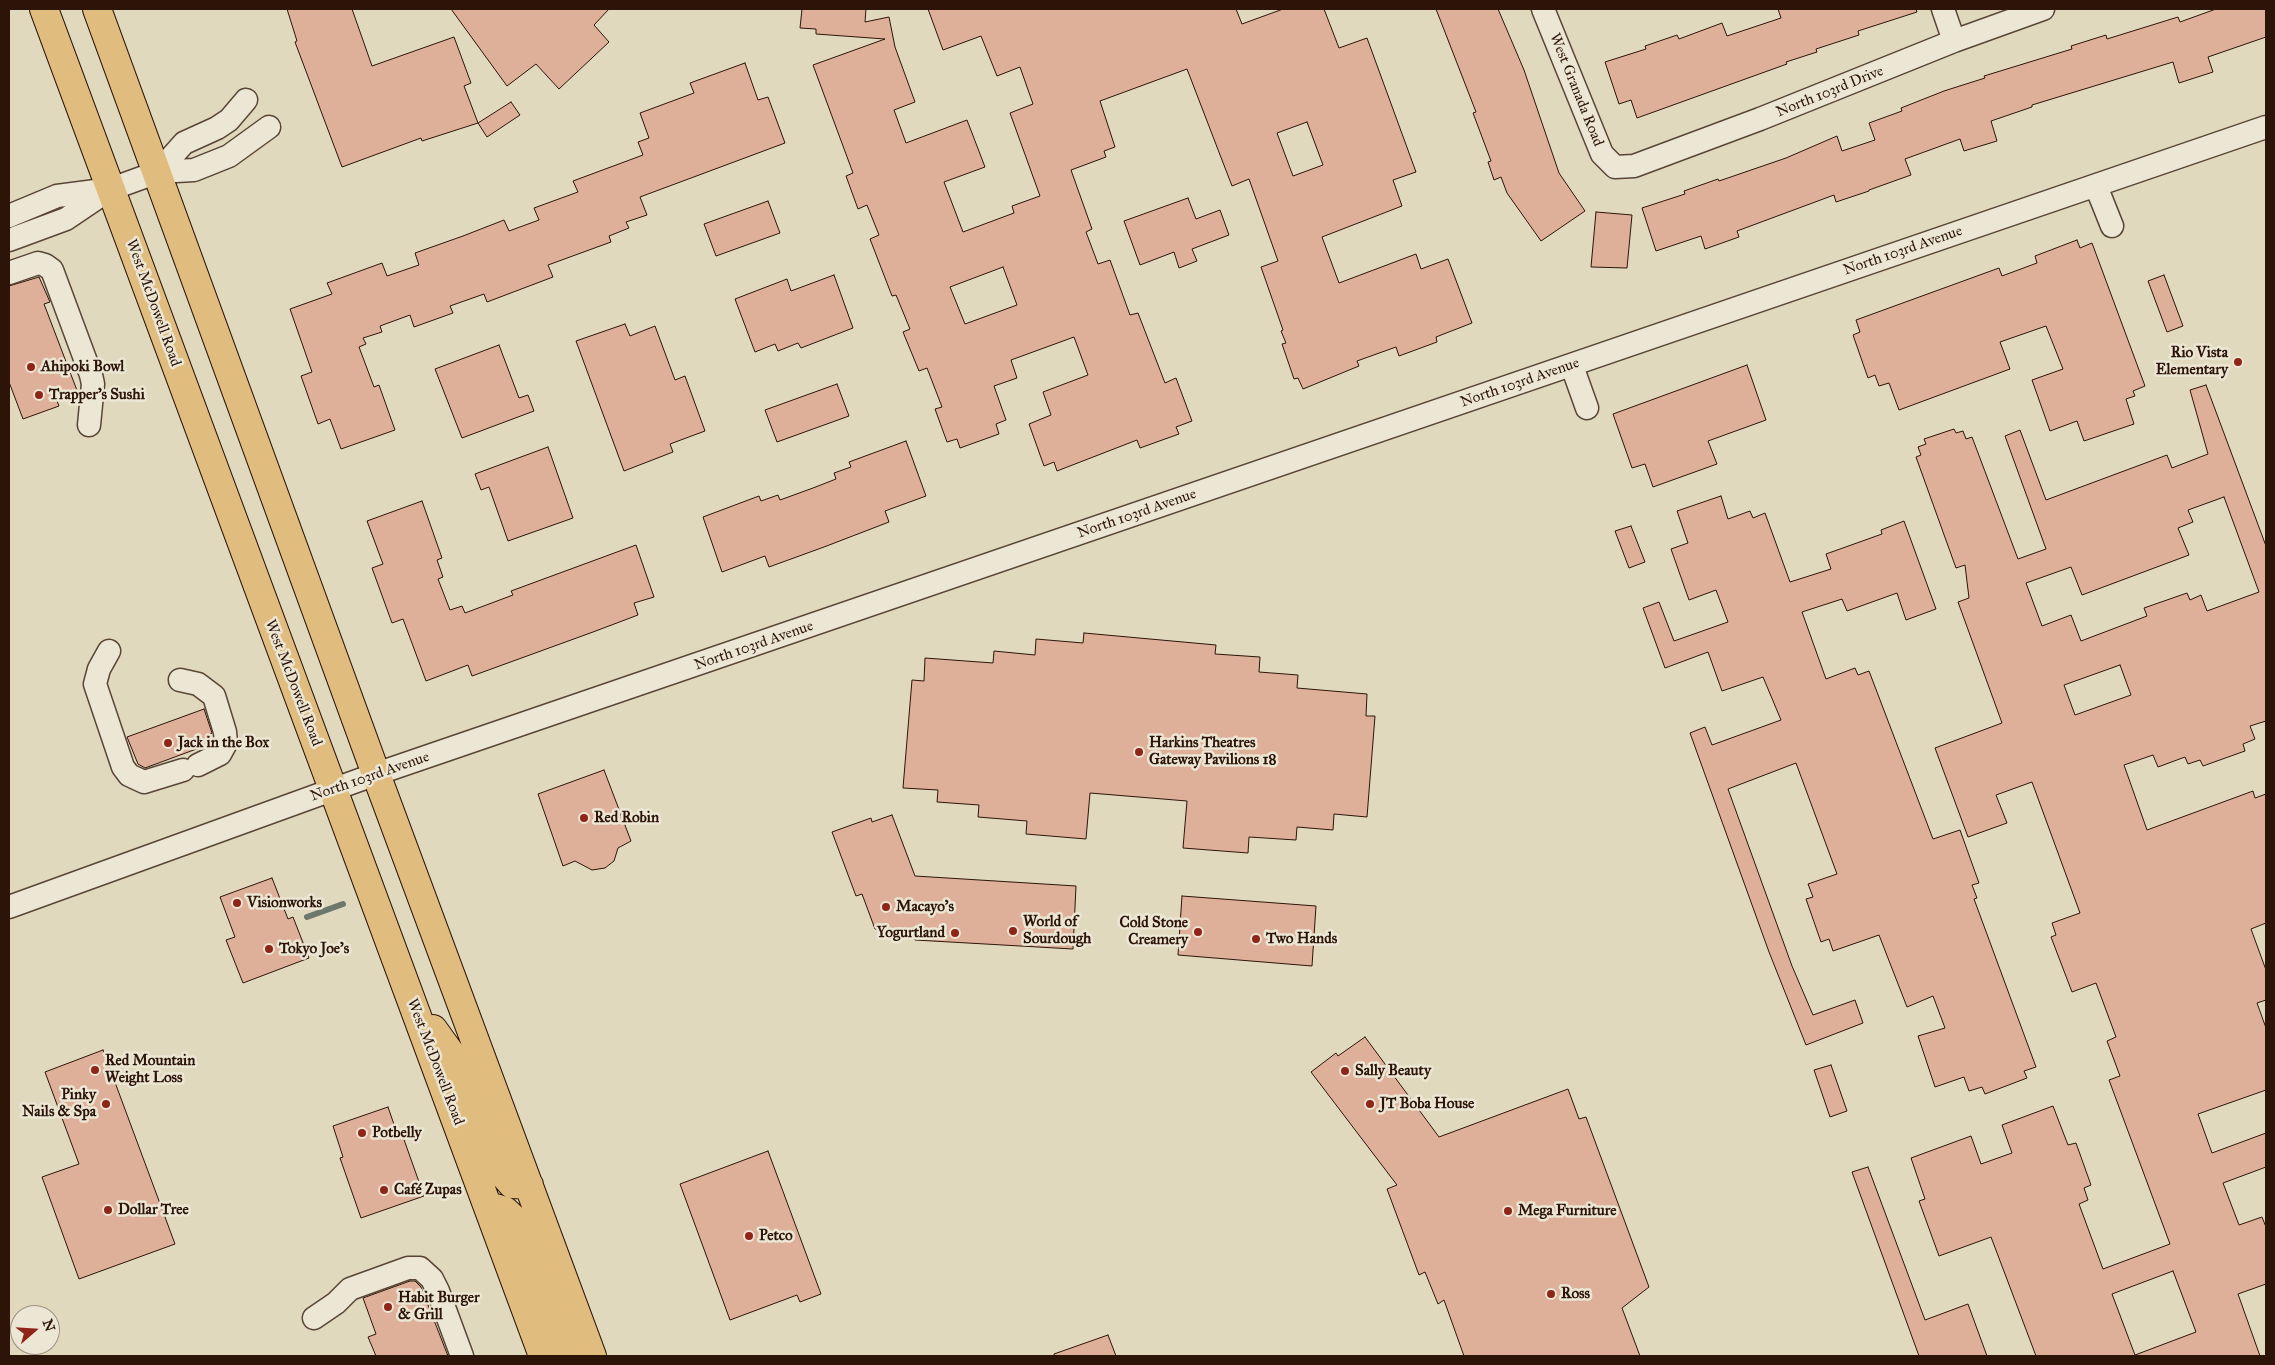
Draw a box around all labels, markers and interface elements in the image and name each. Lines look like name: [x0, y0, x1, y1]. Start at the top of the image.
street label: West Granada Road: [1545, 31, 1607, 149]
street label: North 103rd Drive: [1774, 62, 1886, 122]
street label: North 103rd Avenue: [1841, 222, 1965, 280]
street label: West McDowell Road: [122, 237, 184, 369]
place label: Rio Vista Elementary: [2156, 344, 2228, 379]
street label: North 103rd Avenue: [1458, 354, 1582, 412]
marker: Rio Vista Elementary: [2232, 356, 2244, 368]
place label: Ahipoki Bowl: [41, 358, 124, 376]
marker: Ahipoki Bowl: [25, 361, 37, 373]
place label: Trapper's Sushi: [49, 386, 145, 404]
marker: Trapper's Sushi: [33, 389, 45, 401]
street label: North 103rd Avenue: [1075, 485, 1199, 543]
street label: West McDowell Road: [261, 617, 325, 749]
street label: North 103rd Avenue: [692, 617, 816, 675]
place label: Jack in the Box: [178, 734, 269, 752]
place label: Harkins Theatres Gateway Pavilions 18: [1149, 734, 1276, 769]
marker: Jack in the Box: [162, 737, 174, 749]
marker: Harkins Theatres Gateway Pavilions 18: [1133, 746, 1145, 758]
street label: North 103rd Avenue: [308, 748, 432, 806]
place label: Red Robin: [594, 809, 659, 827]
marker: Red Robin: [578, 812, 590, 824]
place label: Visionworks: [247, 894, 322, 912]
marker: Visionworks: [231, 897, 243, 909]
place label: Macayo's: [896, 898, 954, 916]
marker: Macayo's: [880, 901, 892, 913]
place label: World of Sourdough: [1023, 913, 1091, 948]
place label: Cold Stone Creamery: [1119, 914, 1188, 949]
place label: Yogurtland: [877, 924, 945, 942]
marker: World of Sourdough: [1007, 925, 1019, 937]
marker: Cold Stone Creamery: [1192, 926, 1204, 938]
marker: Yogurtland: [949, 927, 961, 939]
place label: Two Hands: [1266, 930, 1337, 948]
marker: Two Hands: [1250, 933, 1262, 945]
place label: Tokyo Joe's: [279, 940, 349, 958]
marker: Tokyo Joe's: [263, 943, 275, 955]
street label: West McDowell Road: [403, 996, 467, 1128]
place label: Red Mountain Weight Loss: [105, 1052, 195, 1087]
place label: Sally Beauty: [1355, 1062, 1431, 1080]
marker: Red Mountain Weight Loss: [89, 1064, 101, 1076]
marker: Sally Beauty: [1339, 1065, 1351, 1077]
place label: Pinky Nails & Spa: [22, 1086, 96, 1121]
place label: JT Boba House: [1380, 1095, 1474, 1113]
marker: Pinky Nails & Spa: [100, 1098, 112, 1110]
marker: JT Boba House: [1364, 1098, 1376, 1110]
place label: Potbelly: [372, 1124, 422, 1142]
marker: Potbelly: [356, 1127, 368, 1139]
place label: Café Zupas: [394, 1181, 462, 1199]
marker: Café Zupas: [378, 1184, 390, 1196]
place label: Dollar Tree: [118, 1201, 189, 1219]
place label: Mega Furniture: [1518, 1202, 1617, 1220]
marker: Dollar Tree: [102, 1204, 114, 1216]
marker: Mega Furniture: [1502, 1205, 1514, 1217]
place label: Petco: [759, 1227, 793, 1245]
marker: Petco: [743, 1230, 755, 1242]
place label: Ross: [1561, 1285, 1590, 1303]
marker: Ross: [1545, 1288, 1557, 1300]
place label: Habit Burger & Grill: [398, 1289, 480, 1324]
marker: Habit Burger & Grill: [382, 1301, 394, 1313]
north arrow: [10, 1305, 60, 1355]
text: N: [39, 1317, 59, 1334]

